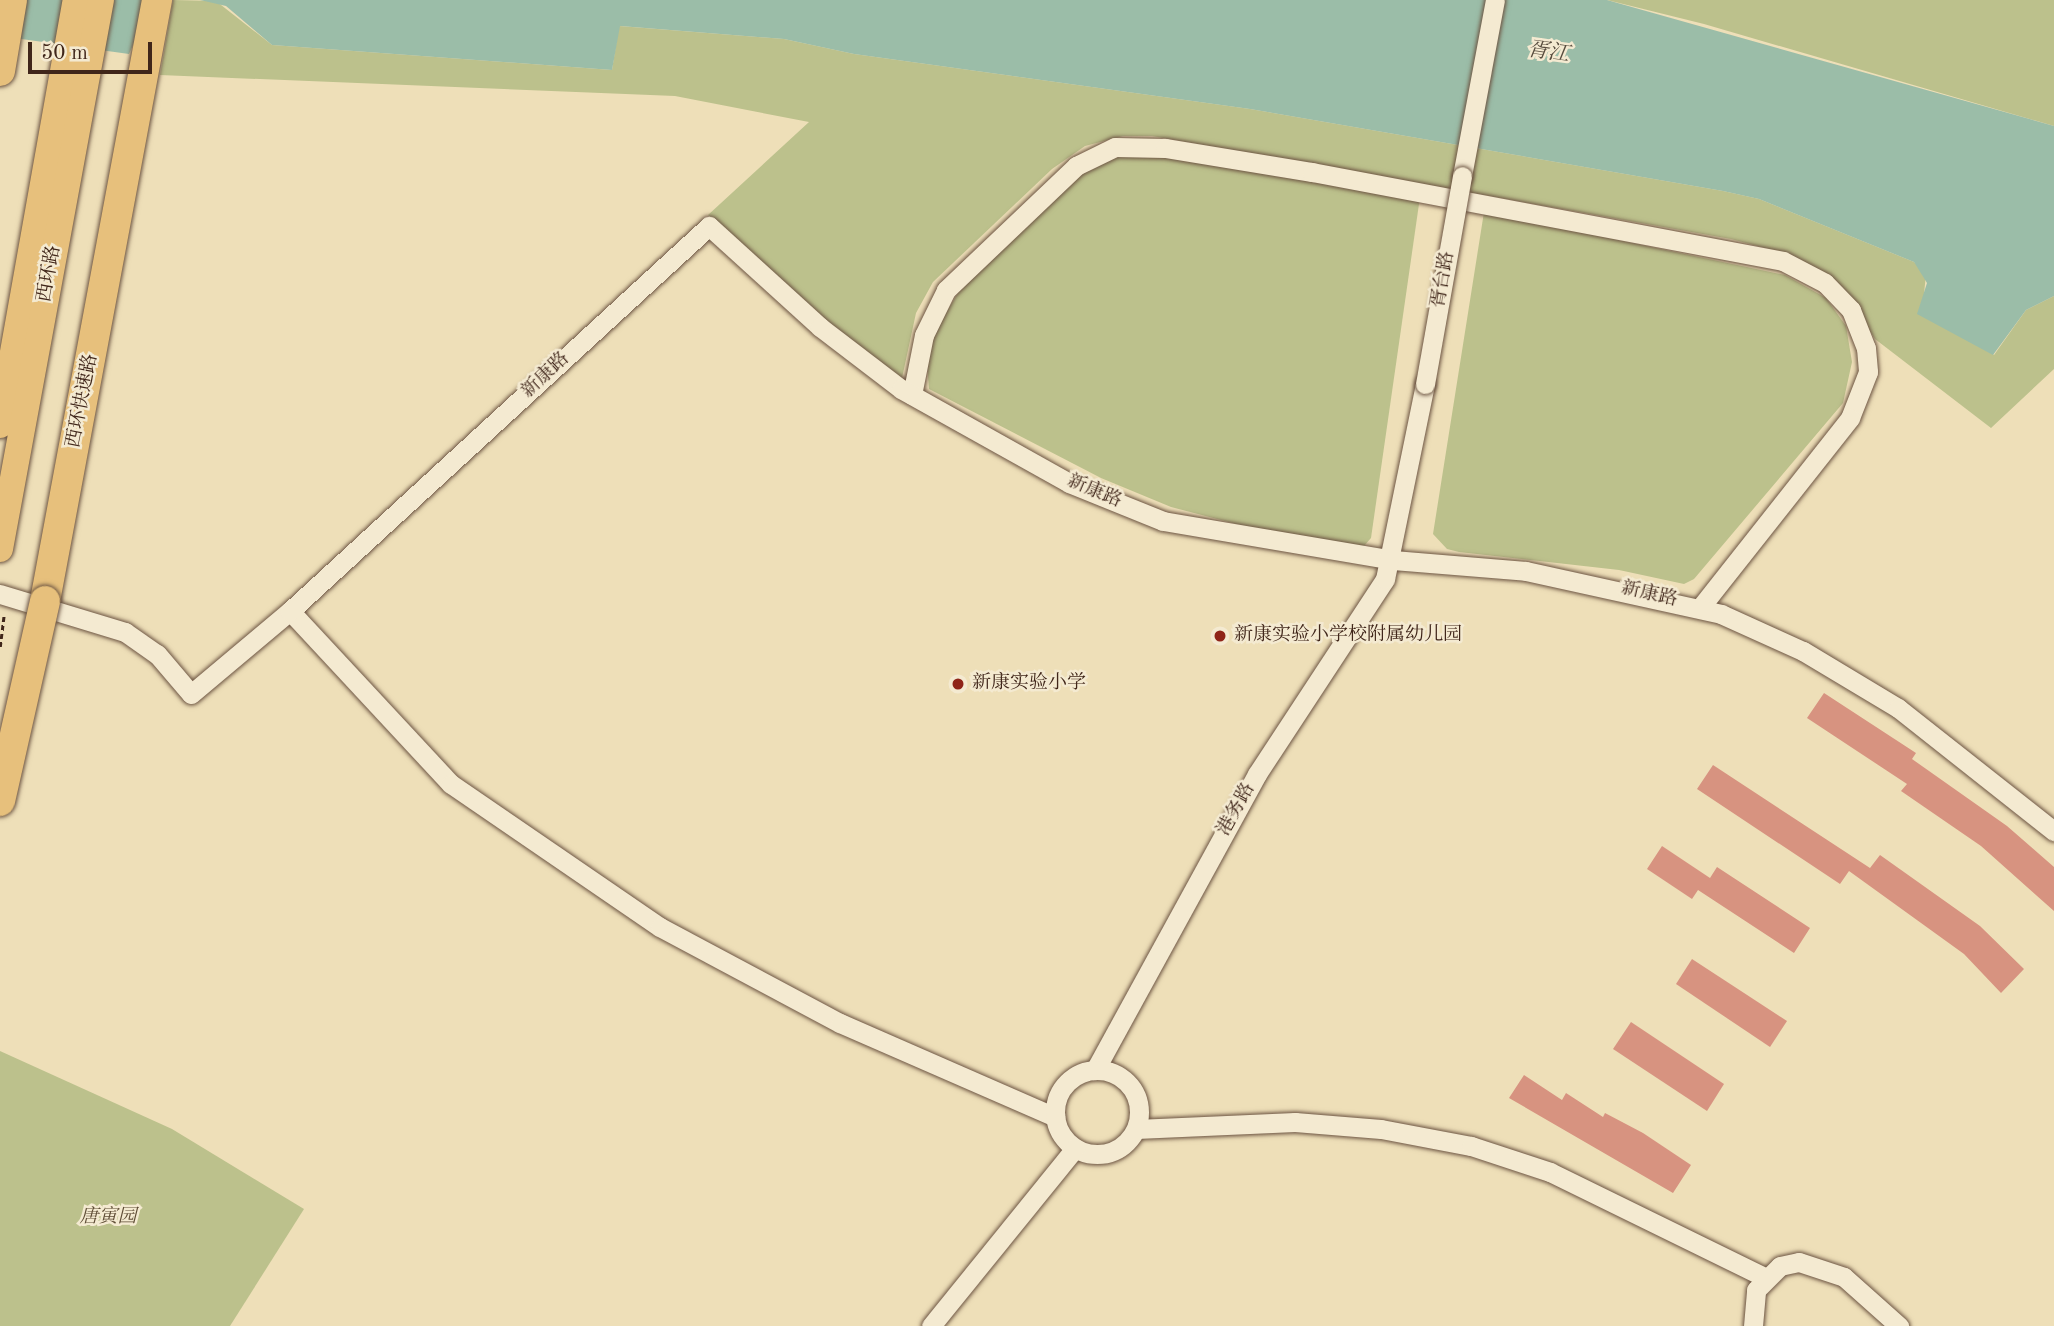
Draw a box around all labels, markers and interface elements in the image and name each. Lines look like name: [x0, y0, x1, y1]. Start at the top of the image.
scale bar: [32, 28, 156, 72]
water label: 胥江: [1525, 38, 1571, 68]
text: 50 m: [41, 43, 88, 64]
street label: 西环路: [34, 244, 66, 304]
street label: 胥台路: [1428, 250, 1460, 310]
street label: 新康路: [517, 348, 575, 404]
street label: 西环快速路: [63, 352, 103, 450]
street label: 新康路: [1063, 470, 1125, 514]
street label: 新康路: [1619, 577, 1679, 613]
place label: 新康实验小学校附属幼儿园: [1234, 625, 1462, 647]
marker: 新康实验小学校附属幼儿园: [1212, 628, 1228, 644]
place label: 新康实验小学: [972, 673, 1086, 695]
marker: 新康实验小学: [950, 676, 966, 692]
street label: 港务路: [1213, 780, 1261, 840]
park label: 唐寅园: [80, 1207, 136, 1229]

